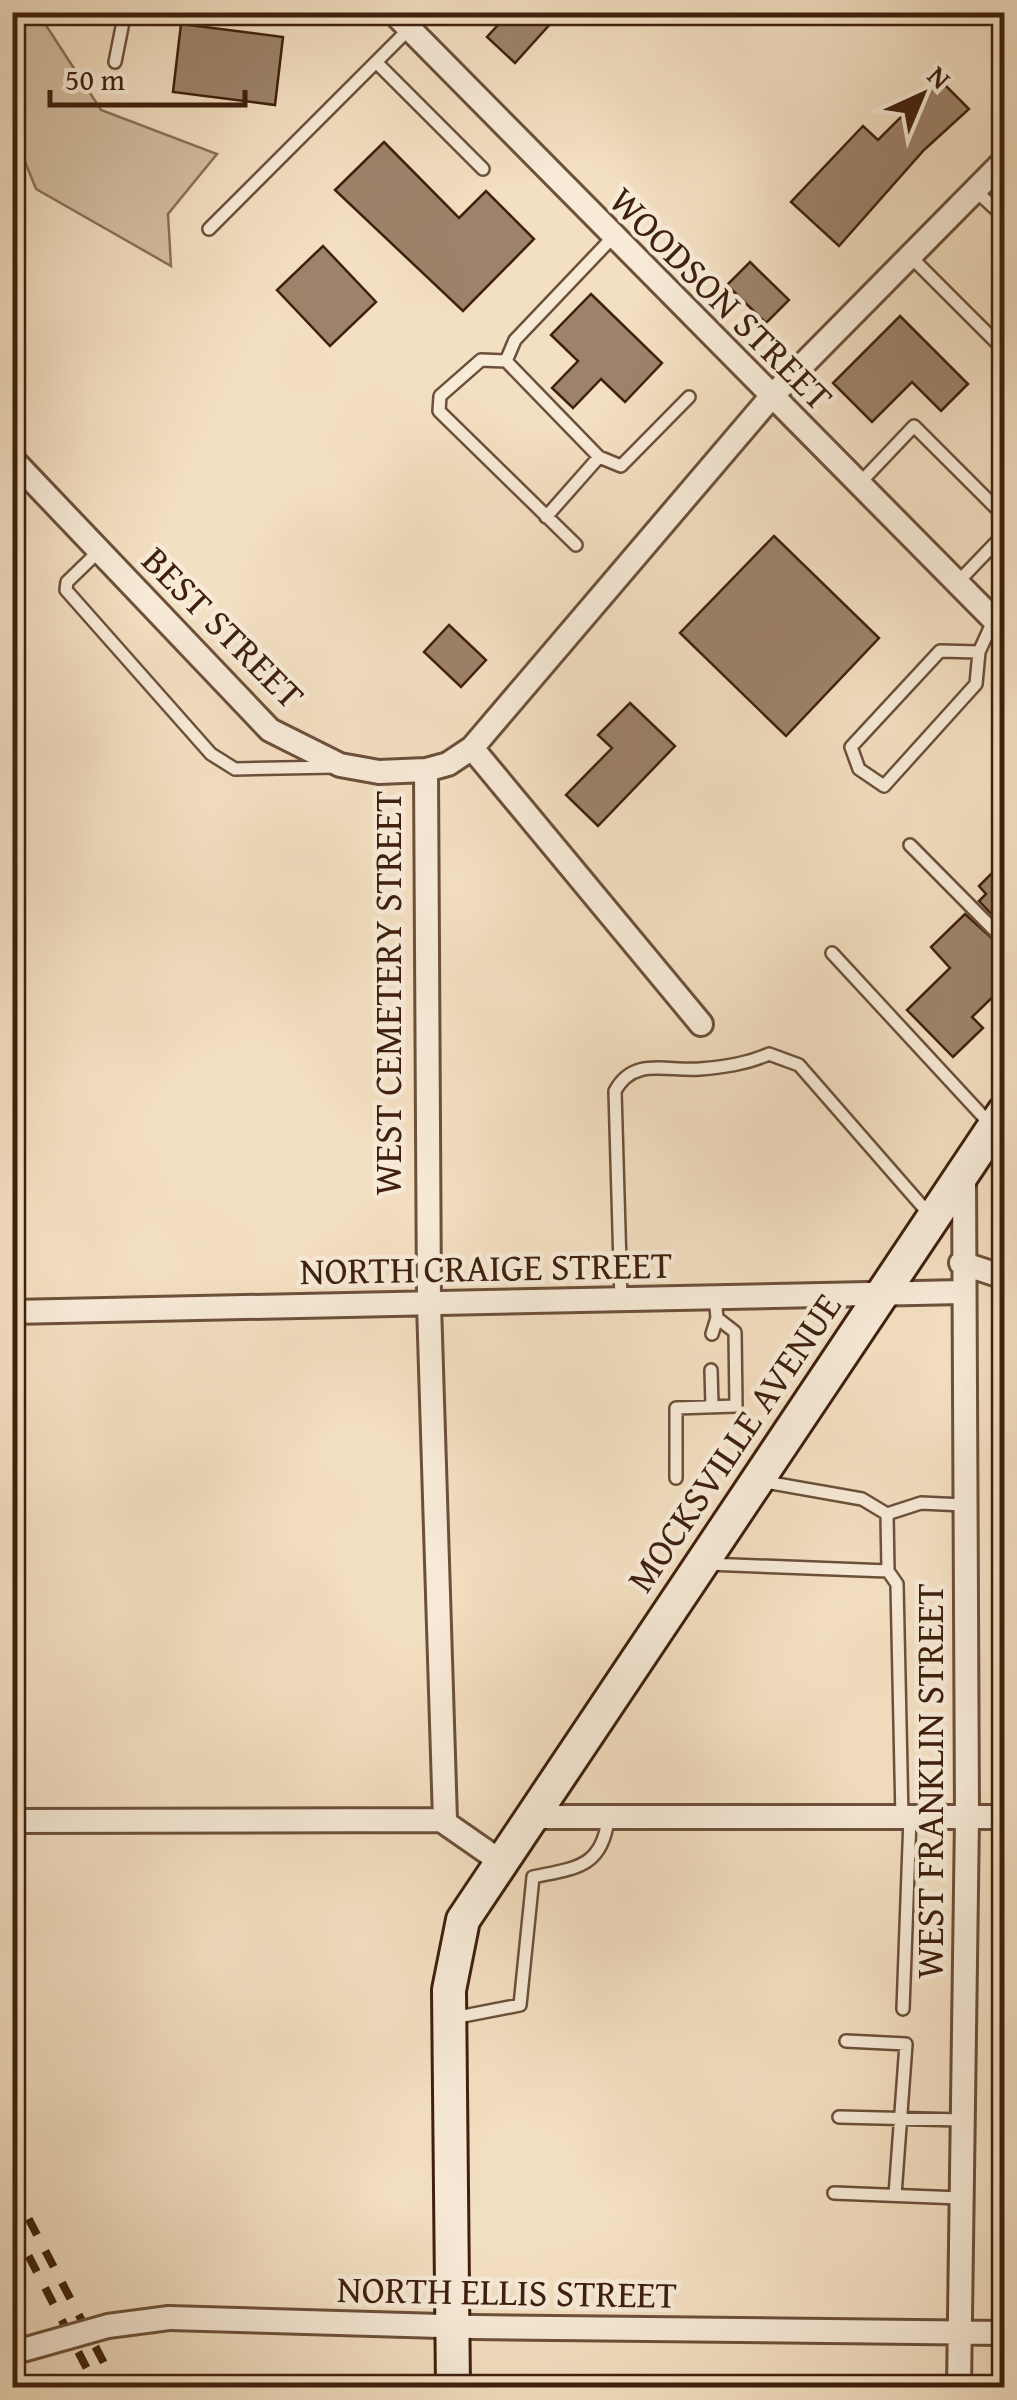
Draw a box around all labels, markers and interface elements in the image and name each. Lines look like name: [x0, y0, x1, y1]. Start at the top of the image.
scale bar: [50, 45, 245, 107]
north arrow: [872, 45, 972, 145]
text: N: [919, 55, 961, 98]
text: 50 m: [65, 57, 125, 101]
street label: WOODSON STREET: [597, 173, 847, 423]
street label: BEST STREET: [130, 533, 318, 721]
street label: WEST CEMETERY STREET: [359, 790, 415, 1196]
street label: NORTH CRAIGE STREET: [299, 1236, 673, 1298]
street label: MOCKSVILLE AVENUE: [612, 1281, 854, 1603]
street label: WEST FRANKLIN STREET: [901, 1583, 957, 1979]
street label: NORTH ELLIS STREET: [336, 2260, 678, 2322]

